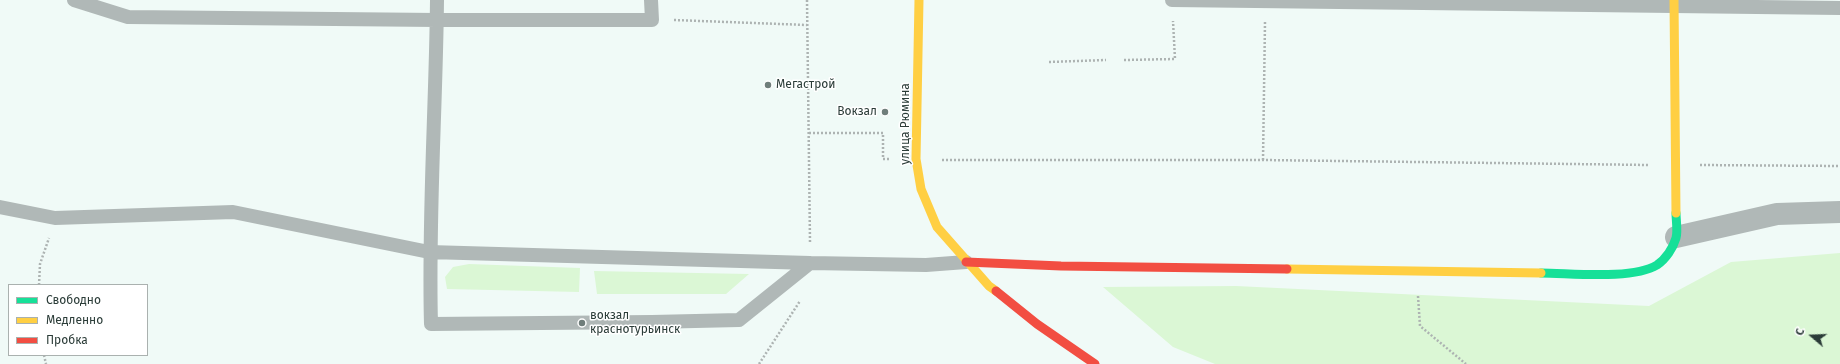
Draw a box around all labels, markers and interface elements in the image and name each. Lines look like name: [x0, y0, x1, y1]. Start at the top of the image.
place label: Мегастрой: [776, 78, 836, 92]
marker: Мегастрой: [763, 80, 773, 90]
street label: улица Рюмина: [899, 83, 913, 165]
place label: Вокзал: [837, 105, 877, 119]
marker: Вокзал: [880, 107, 890, 117]
legend: [8, 284, 148, 356]
text: Свободно: [46, 293, 101, 307]
place label: вокзал краснотурьинск: [590, 309, 680, 337]
text: Медленно: [46, 313, 103, 327]
north arrow: [1792, 316, 1832, 356]
marker: вокзал краснотурьинск: [577, 318, 587, 328]
text: С: [1793, 327, 1807, 337]
text: Пробка: [46, 333, 88, 347]

